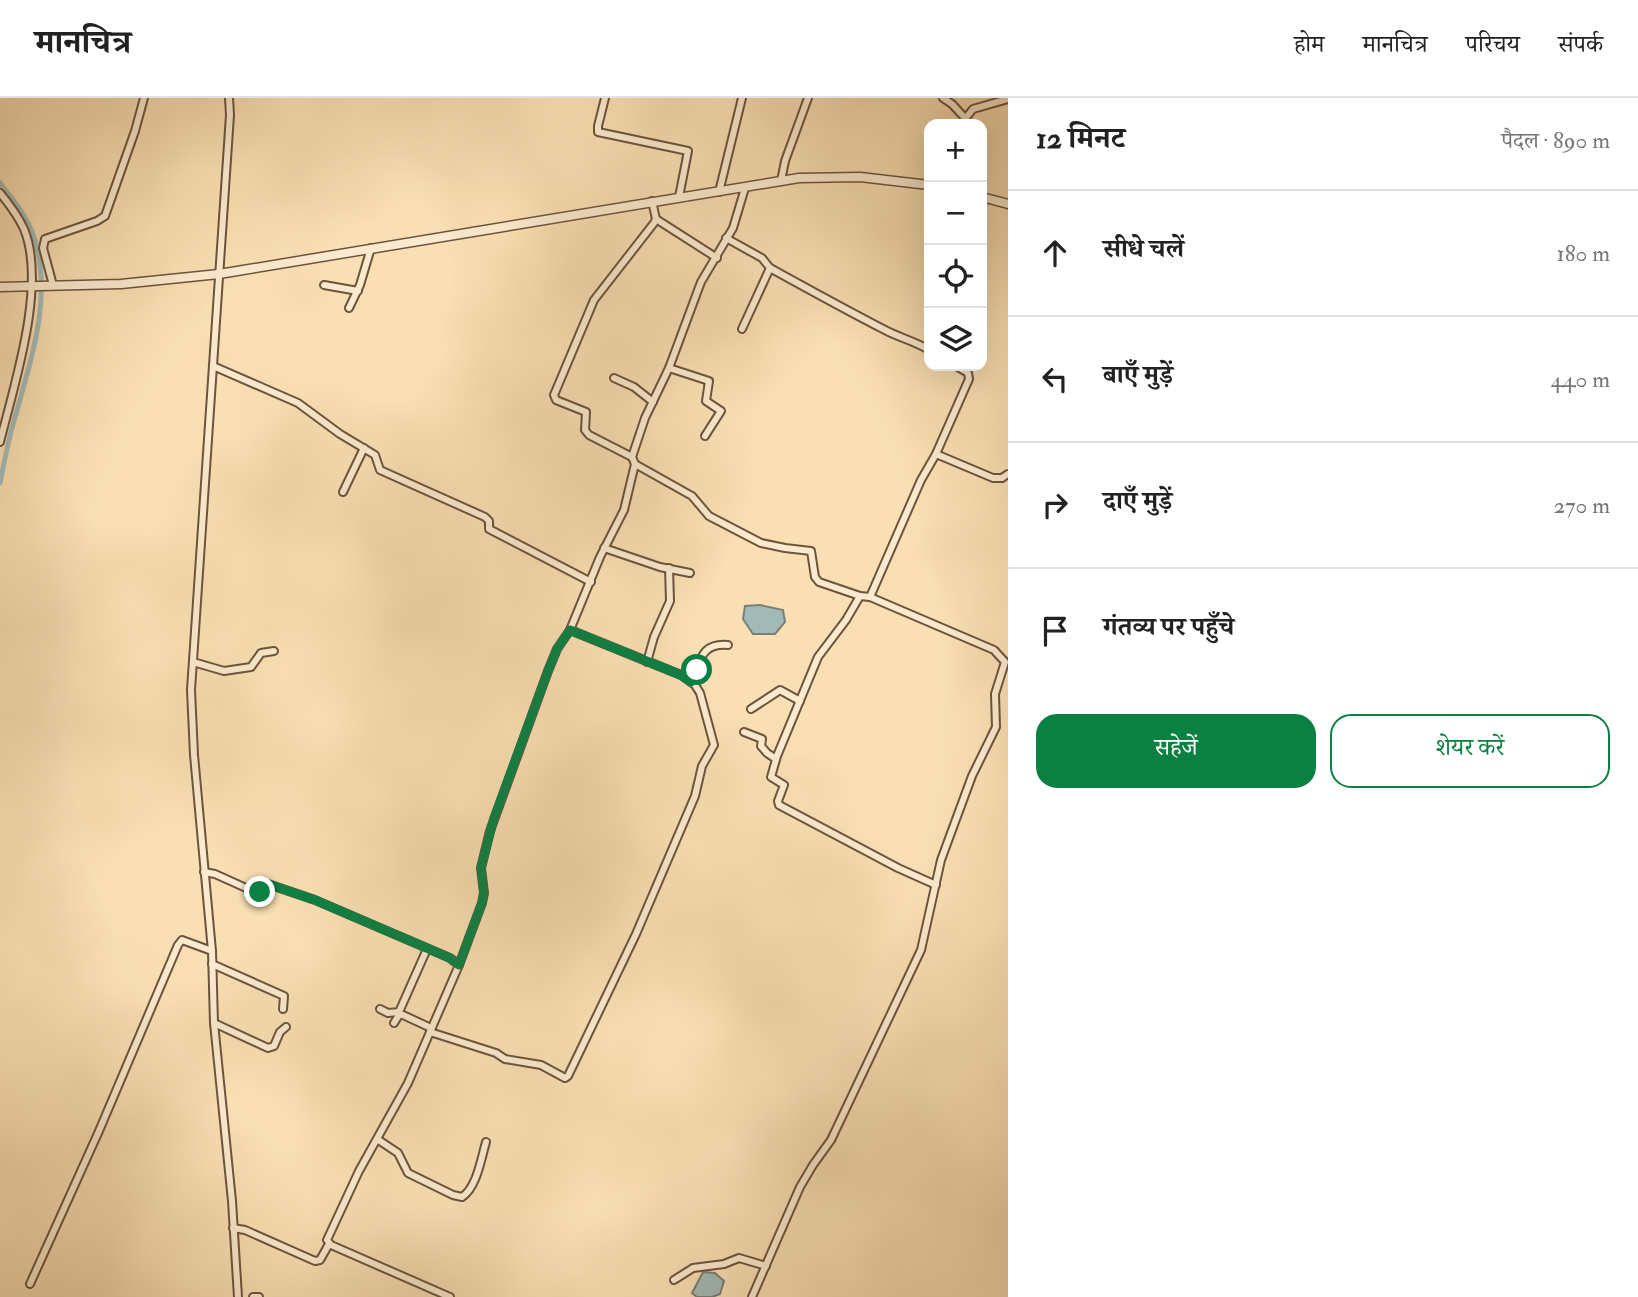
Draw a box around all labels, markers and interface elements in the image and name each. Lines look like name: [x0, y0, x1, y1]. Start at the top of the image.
text: मानचित्र: [35, 22, 131, 63]
text: होम: [1294, 29, 1324, 60]
text: मानचित्र: [1362, 29, 1428, 60]
text: परिचय: [1466, 29, 1520, 60]
text: संपर्क: [1558, 29, 1603, 60]
map controls: [924, 119, 987, 371]
button: +: [924, 119, 987, 182]
text: 12 मिनट: [1036, 120, 1125, 157]
text: पैदल · 890 m: [1501, 126, 1610, 155]
button: −: [924, 182, 987, 245]
text: सीधे चलें: [1103, 233, 1184, 265]
icon: ahead: [1036, 234, 1074, 272]
text: 180 m: [1557, 239, 1610, 268]
button: locate: [924, 245, 987, 308]
button: layers: [924, 308, 987, 371]
text: बाएँ मुड़ें: [1103, 359, 1173, 391]
icon: left: [1036, 360, 1074, 398]
text: 440 m: [1551, 365, 1610, 394]
text: दाएँ मुड़ें: [1103, 485, 1172, 517]
icon: right: [1036, 486, 1074, 524]
text: 270 m: [1553, 491, 1610, 520]
text: गंतव्य पर पहुँचे: [1103, 611, 1234, 643]
icon: arrive: [1036, 612, 1074, 650]
route start: [681, 654, 712, 685]
button: सहेजें: [1036, 714, 1316, 788]
button: शेयर करें: [1330, 714, 1610, 788]
route end: [244, 876, 275, 907]

